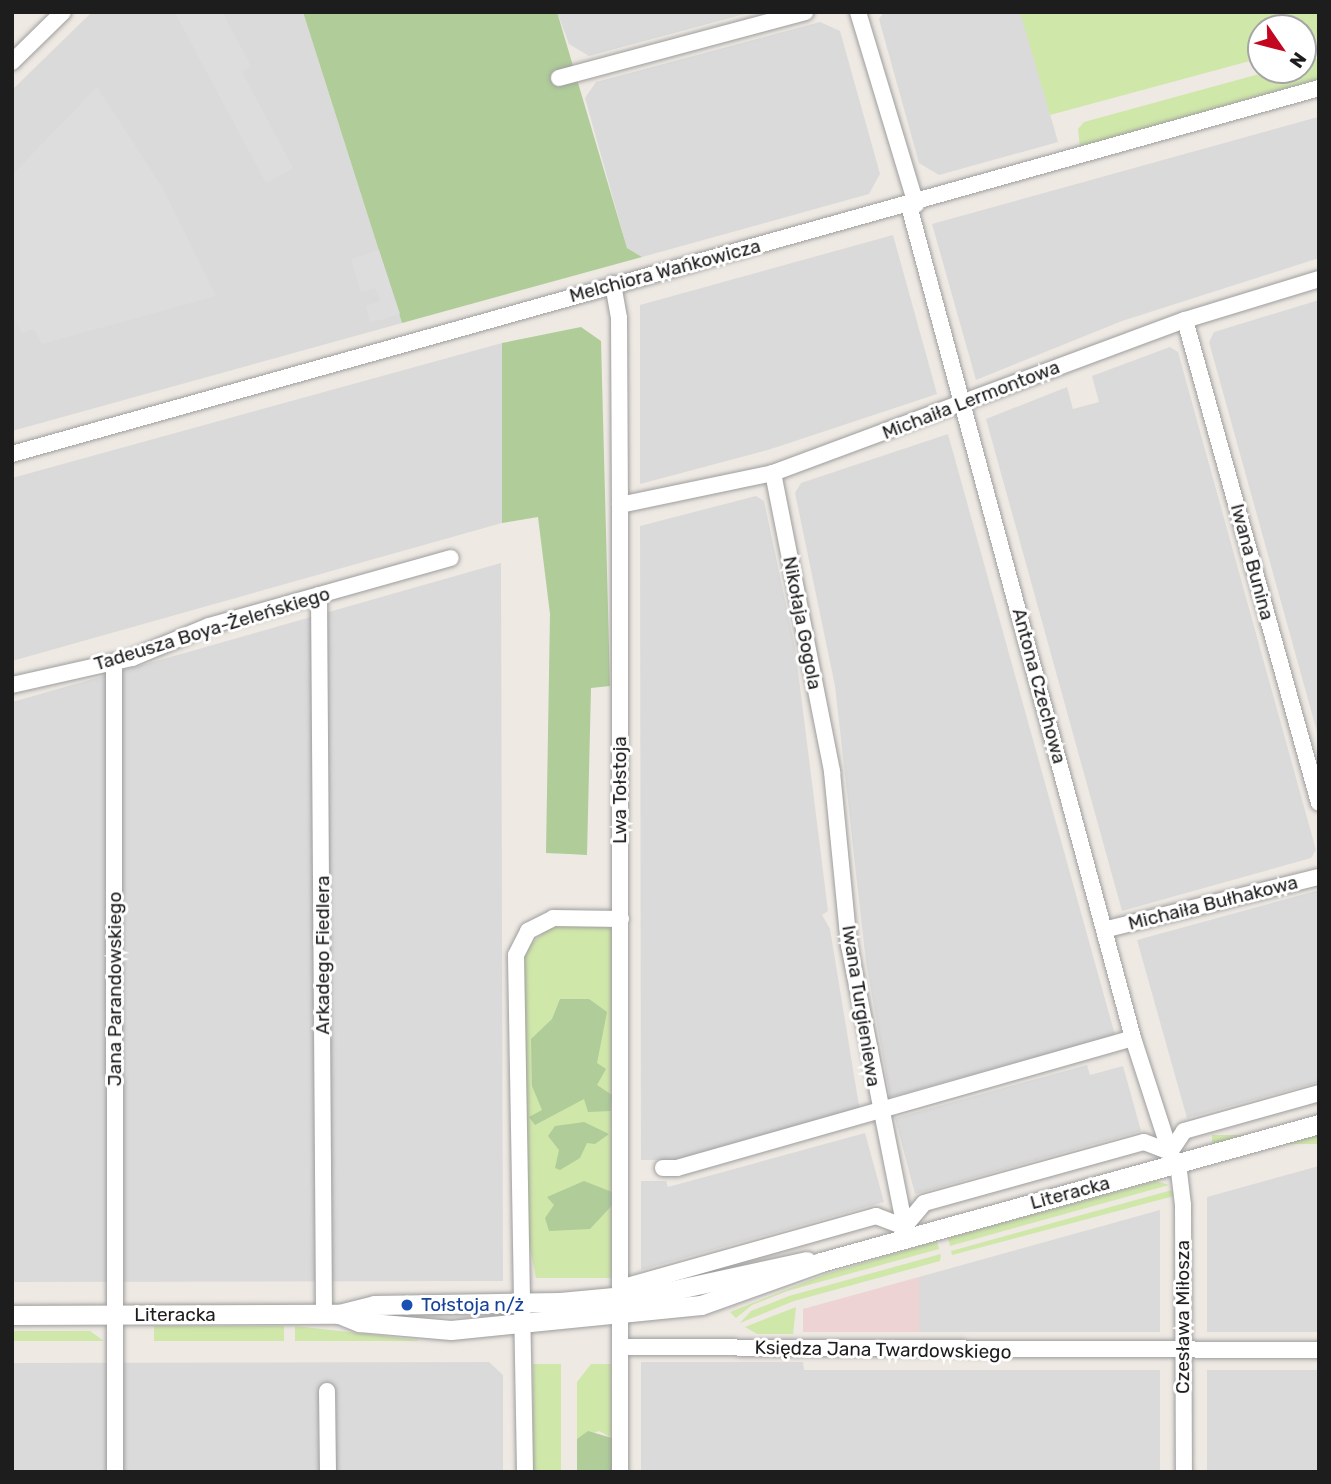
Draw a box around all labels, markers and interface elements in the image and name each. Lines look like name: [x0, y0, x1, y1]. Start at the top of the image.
north arrow: [1247, 14, 1317, 84]
text: N: [1285, 48, 1311, 72]
street label: Melchiora Wańkowicza: [567, 234, 763, 308]
street label: Michaiła Lermontowa: [879, 356, 1063, 444]
street label: Iwana Bunina: [1226, 501, 1278, 623]
street label: Nikołaja Gogola: [778, 554, 826, 692]
street label: Tadeusza Boya-Żeleńskiego: [91, 582, 333, 676]
street label: Antona Czechowa: [1007, 606, 1071, 766]
street label: Lwa Tołstoja: [609, 736, 631, 844]
street label: Michaiła Bułhakowa: [1126, 871, 1300, 935]
street label: Arkadego Fiedlera: [312, 875, 334, 1035]
street label: Jana Parandowskiego: [104, 892, 126, 1086]
street label: Iwana Turgieniewa: [837, 923, 885, 1089]
street label: Literacka: [1028, 1171, 1112, 1215]
street label: Czesława Miłosza: [1172, 1240, 1194, 1394]
place label: Tołstoja n/ż: [421, 1294, 524, 1316]
marker: Tołstoja n/ż: [399, 1297, 415, 1313]
street label: Literacka: [134, 1304, 216, 1326]
street label: Księdza Jana Twardowskiego: [754, 1336, 1012, 1364]

